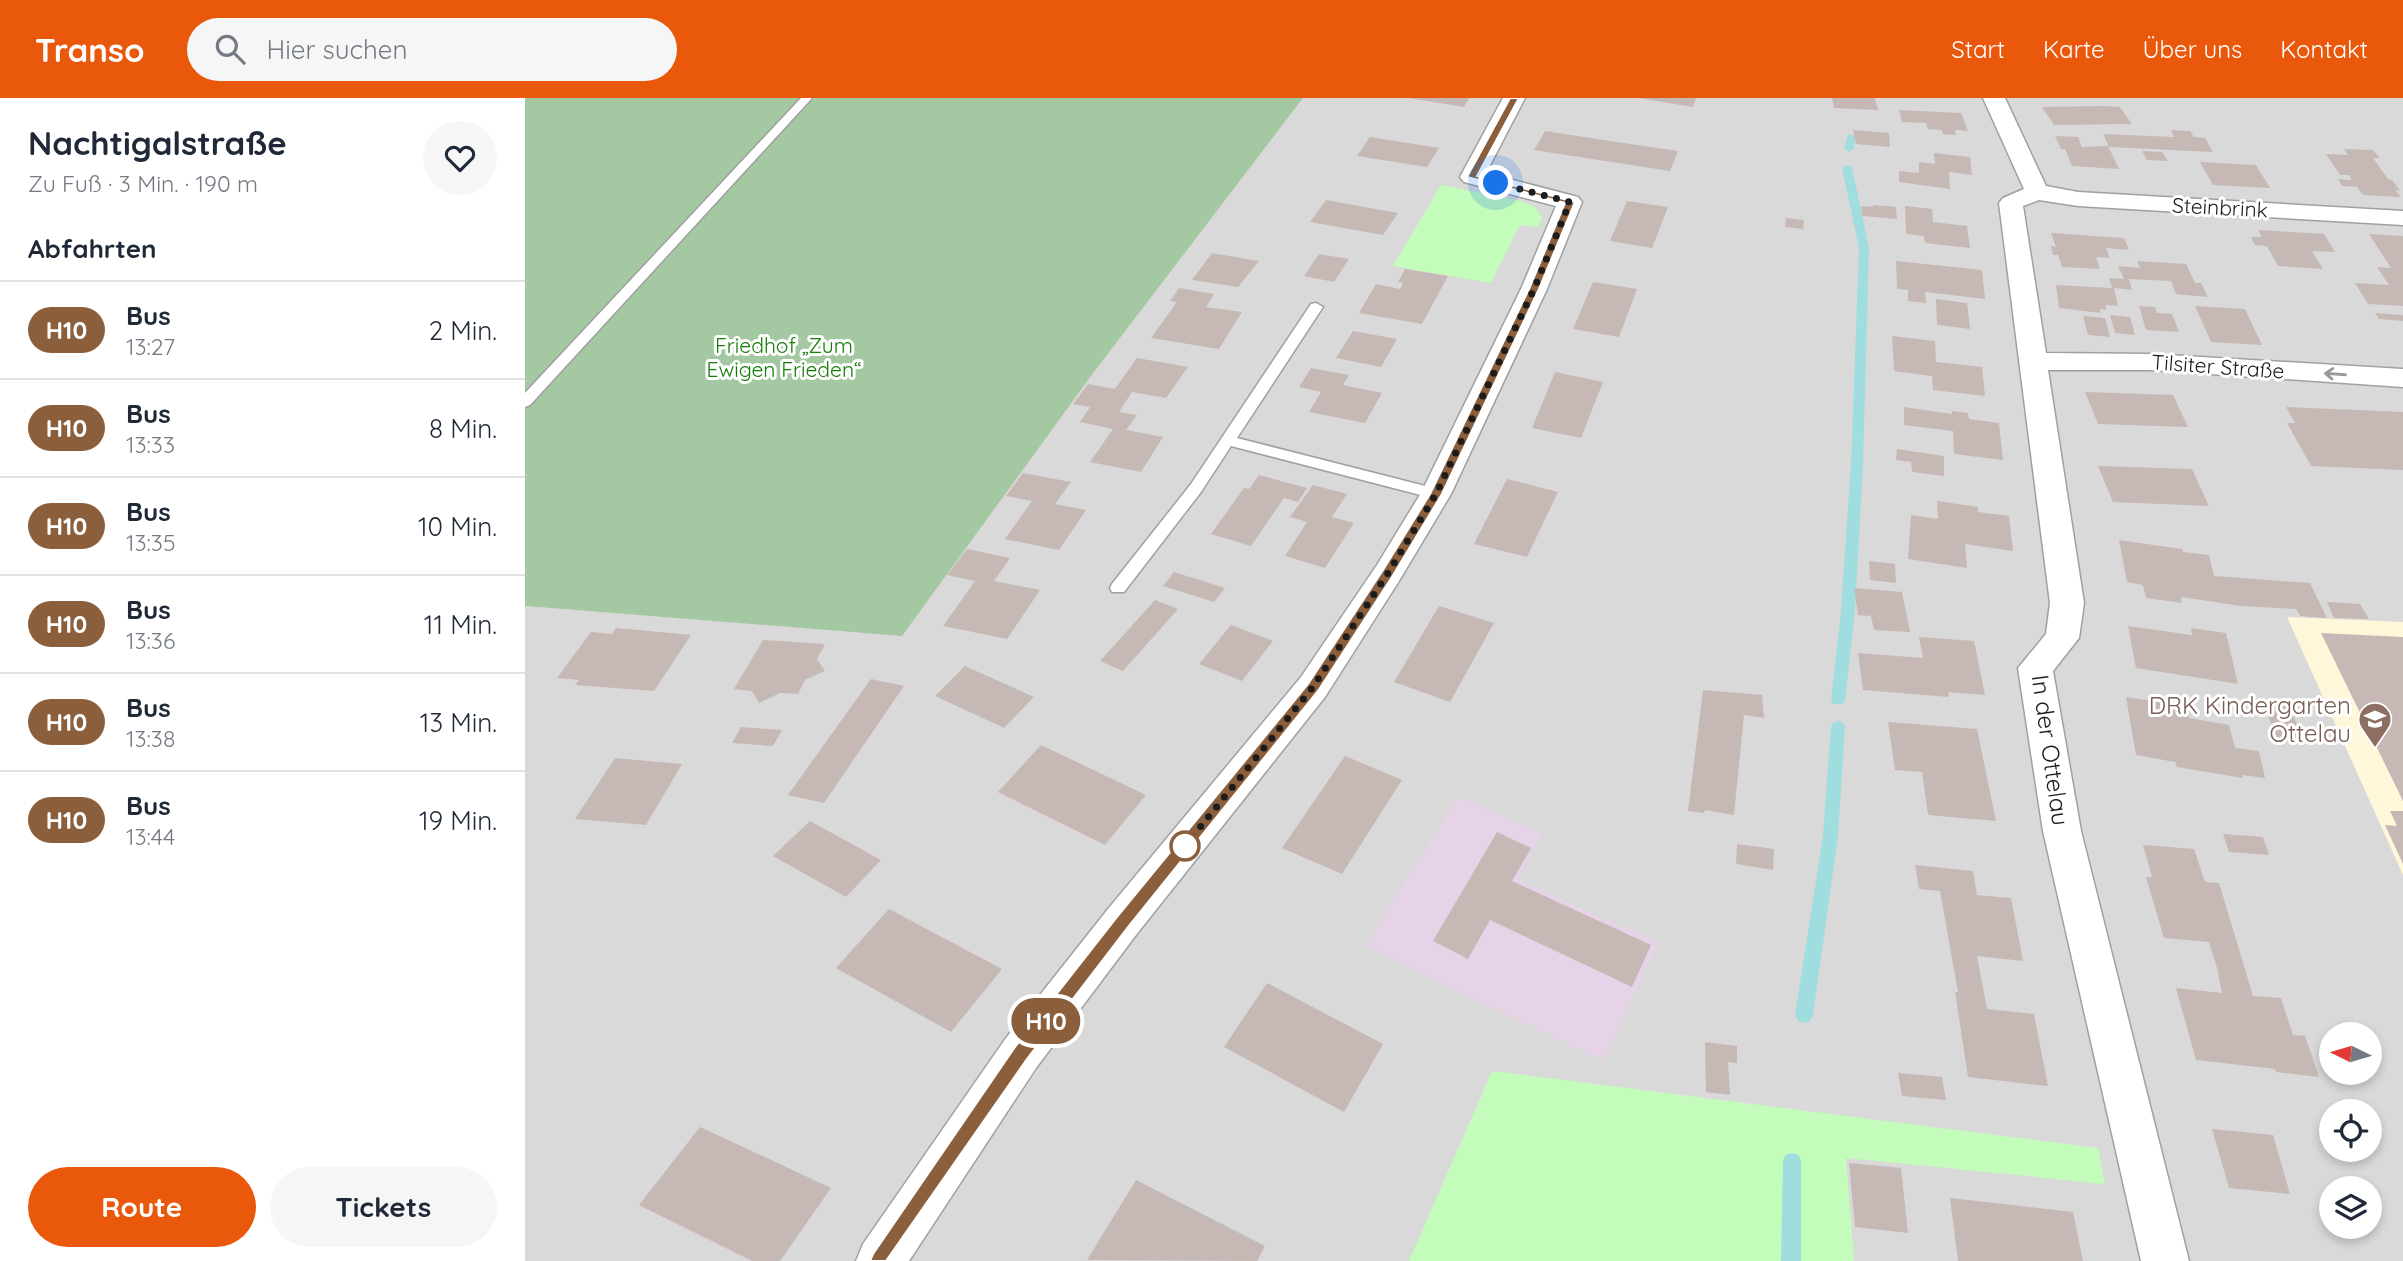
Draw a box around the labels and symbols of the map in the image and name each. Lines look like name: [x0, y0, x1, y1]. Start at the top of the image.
your location: [1478, 165, 1513, 200]
street label: Steinbrink: [2171, 192, 2269, 222]
park label: Friedhof „Zum Ewigen Frieden“: [707, 332, 861, 382]
street label: Tilsiter Straße: [2151, 348, 2285, 384]
one-way arrow: [2324, 367, 2347, 380]
street label: In der Ottelau: [2026, 673, 2076, 827]
place label: DRK Kindergarten Ottelau: [2149, 690, 2351, 748]
school or university icon: DRK Kindergarten Ottelau: [2356, 700, 2394, 749]
unlabelled marker: [1170, 831, 1200, 861]
line badge: H10: [1006, 998, 1086, 1044]
north arrow: [2319, 1022, 2382, 1085]

